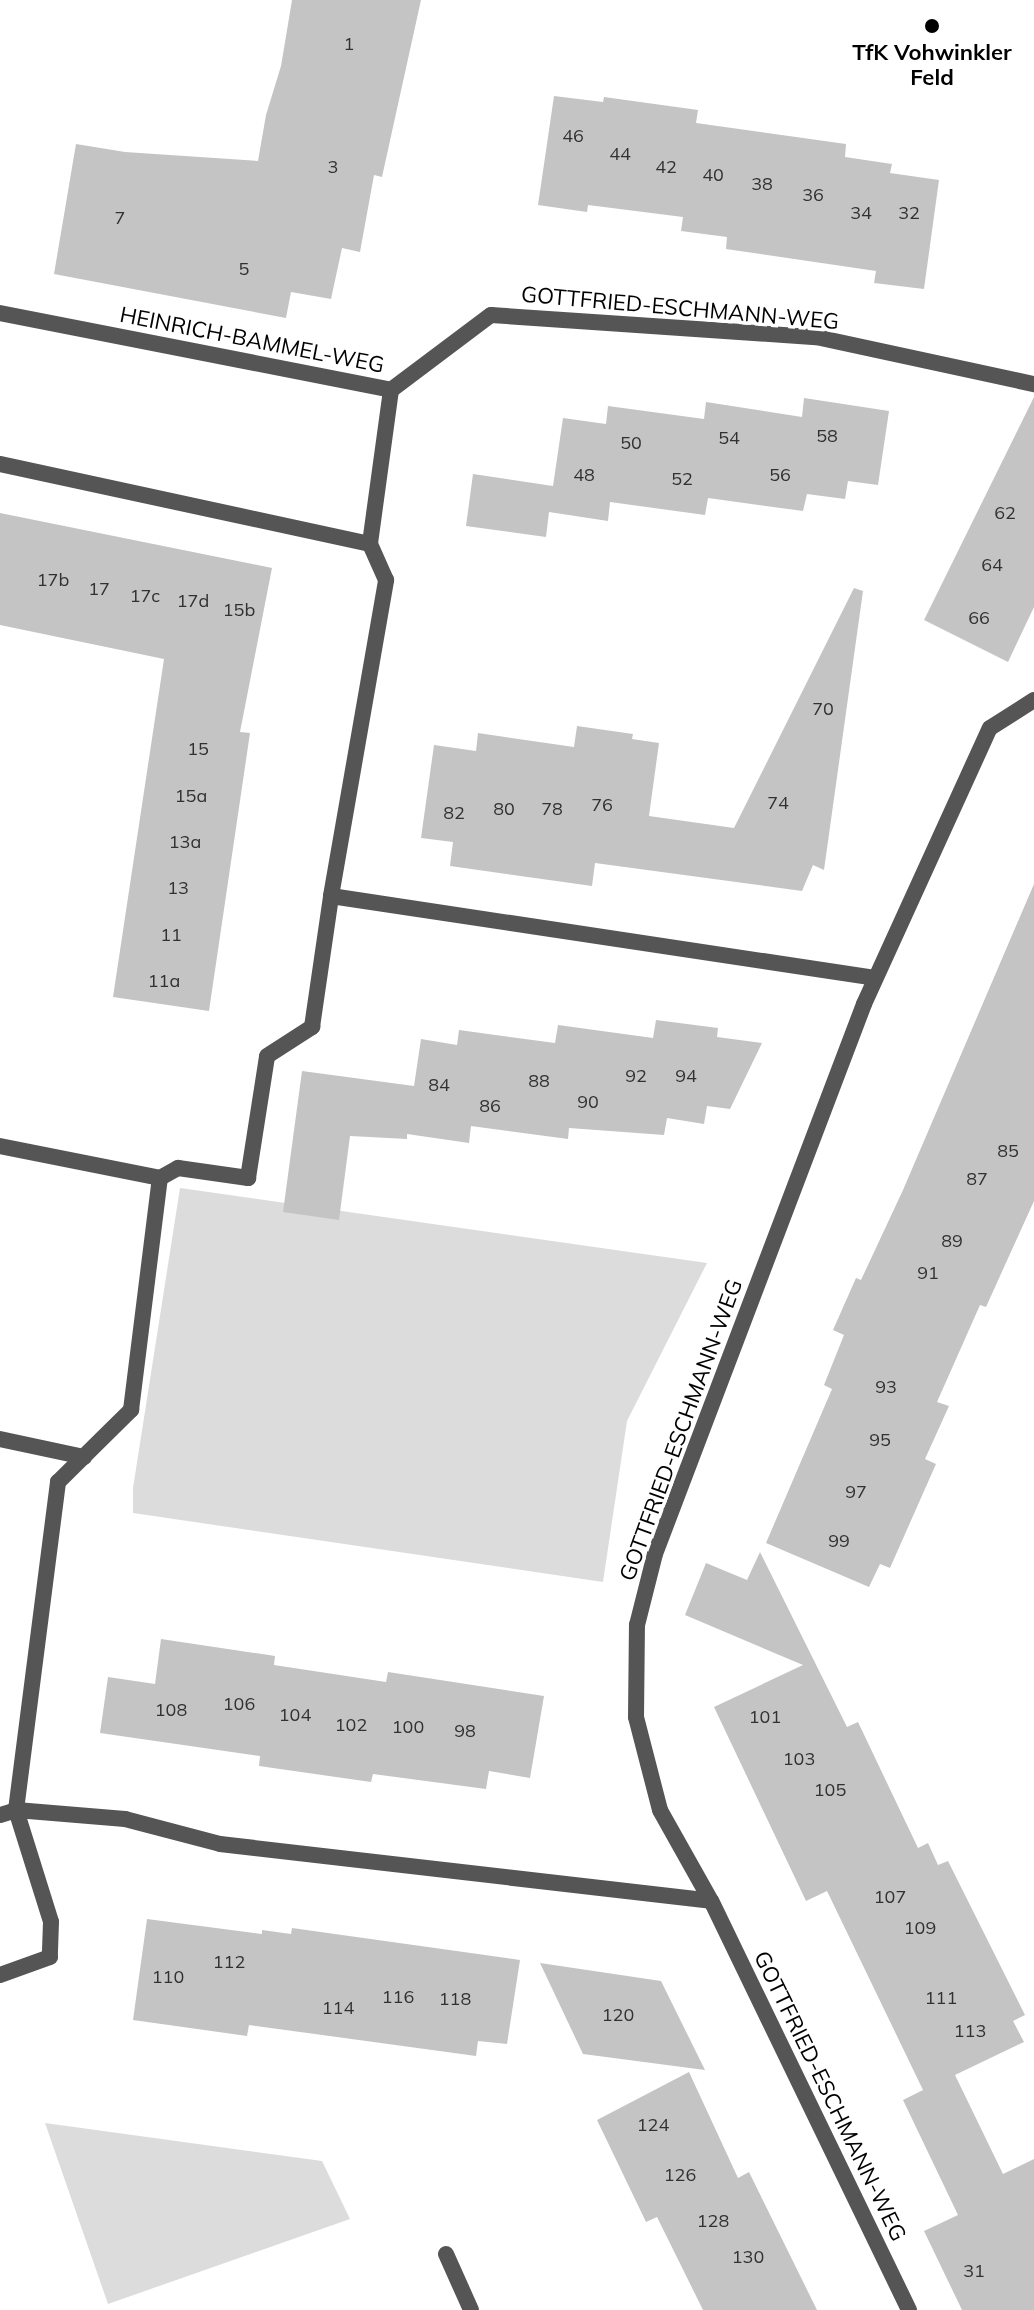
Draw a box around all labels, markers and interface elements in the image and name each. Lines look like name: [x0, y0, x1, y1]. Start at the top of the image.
marker: TfK Vohwinkler Feld: [923, 17, 941, 35]
house number: 1: [344, 33, 354, 55]
place label: TfK Vohwinkler Feld: [852, 39, 1012, 90]
house number: 46: [562, 125, 584, 147]
house number: 44: [609, 143, 631, 165]
house number: 3: [328, 156, 338, 178]
house number: 42: [655, 156, 677, 178]
house number: 40: [702, 164, 724, 186]
house number: 38: [751, 173, 773, 195]
house number: 36: [802, 184, 824, 206]
house number: 34: [850, 202, 872, 224]
house number: 32: [898, 202, 920, 224]
house number: 7: [115, 207, 125, 229]
house number: 5: [239, 258, 249, 280]
street label: GOTTFRIED-ESCHMANN-WEG: [520, 281, 840, 335]
street label: HEINRICH-BAMMEL-WEG: [118, 301, 386, 379]
house number: 58: [816, 425, 838, 447]
house number: 54: [718, 427, 740, 449]
house number: 50: [620, 432, 642, 454]
house number: 48: [573, 464, 595, 486]
house number: 56: [769, 464, 791, 486]
house number: 52: [671, 468, 693, 490]
house number: 62: [994, 502, 1016, 524]
house number: 64: [981, 554, 1003, 576]
house number: 17b: [37, 569, 69, 591]
house number: 17: [88, 578, 110, 600]
house number: 17c: [130, 585, 160, 607]
house number: 17d: [177, 590, 209, 612]
house number: 15b: [223, 599, 255, 621]
house number: 66: [968, 607, 990, 629]
house number: 70: [812, 698, 834, 720]
house number: 15: [187, 738, 209, 760]
house number: 15a: [175, 785, 207, 807]
house number: 74: [767, 792, 789, 814]
house number: 76: [591, 794, 613, 816]
house number: 80: [493, 798, 515, 820]
house number: 78: [541, 798, 563, 820]
house number: 82: [443, 802, 465, 824]
house number: 13a: [169, 831, 201, 853]
house number: 13: [167, 877, 189, 899]
house number: 11: [160, 924, 182, 946]
house number: 11a: [148, 970, 180, 992]
house number: 92: [625, 1065, 647, 1087]
house number: 94: [675, 1065, 697, 1087]
house number: 88: [528, 1070, 550, 1092]
house number: 84: [428, 1074, 450, 1096]
house number: 90: [577, 1091, 599, 1113]
house number: 86: [479, 1095, 501, 1117]
house number: 85: [997, 1140, 1019, 1162]
house number: 87: [966, 1168, 988, 1190]
house number: 89: [941, 1230, 963, 1252]
house number: 91: [917, 1262, 939, 1284]
street label: GOTTFRIED-ESCHMANN-WEG: [614, 1276, 748, 1584]
house number: 93: [875, 1376, 897, 1398]
house number: 95: [869, 1429, 891, 1451]
house number: 97: [845, 1481, 867, 1503]
house number: 99: [828, 1530, 850, 1552]
house number: 106: [223, 1693, 255, 1715]
house number: 108: [155, 1699, 187, 1721]
house number: 104: [279, 1704, 311, 1726]
house number: 101: [749, 1706, 781, 1728]
house number: 102: [335, 1714, 367, 1736]
house number: 100: [392, 1716, 424, 1738]
house number: 98: [454, 1720, 476, 1742]
house number: 103: [783, 1748, 815, 1770]
house number: 105: [814, 1779, 846, 1801]
house number: 107: [874, 1886, 906, 1908]
house number: 109: [904, 1917, 936, 1939]
street label: GOTTFRIED-ESCHMANN-WEG: [748, 1947, 912, 2245]
house number: 112: [213, 1951, 245, 1973]
house number: 110: [152, 1966, 184, 1988]
house number: 116: [382, 1986, 414, 2008]
house number: 111: [925, 1987, 957, 2009]
house number: 118: [439, 1988, 471, 2010]
house number: 114: [322, 1997, 354, 2019]
house number: 120: [602, 2004, 634, 2026]
house number: 113: [954, 2020, 986, 2042]
house number: 124: [637, 2114, 669, 2136]
house number: 126: [664, 2164, 696, 2186]
house number: 128: [697, 2210, 729, 2232]
house number: 130: [732, 2246, 764, 2268]
house number: 31: [963, 2260, 985, 2282]

